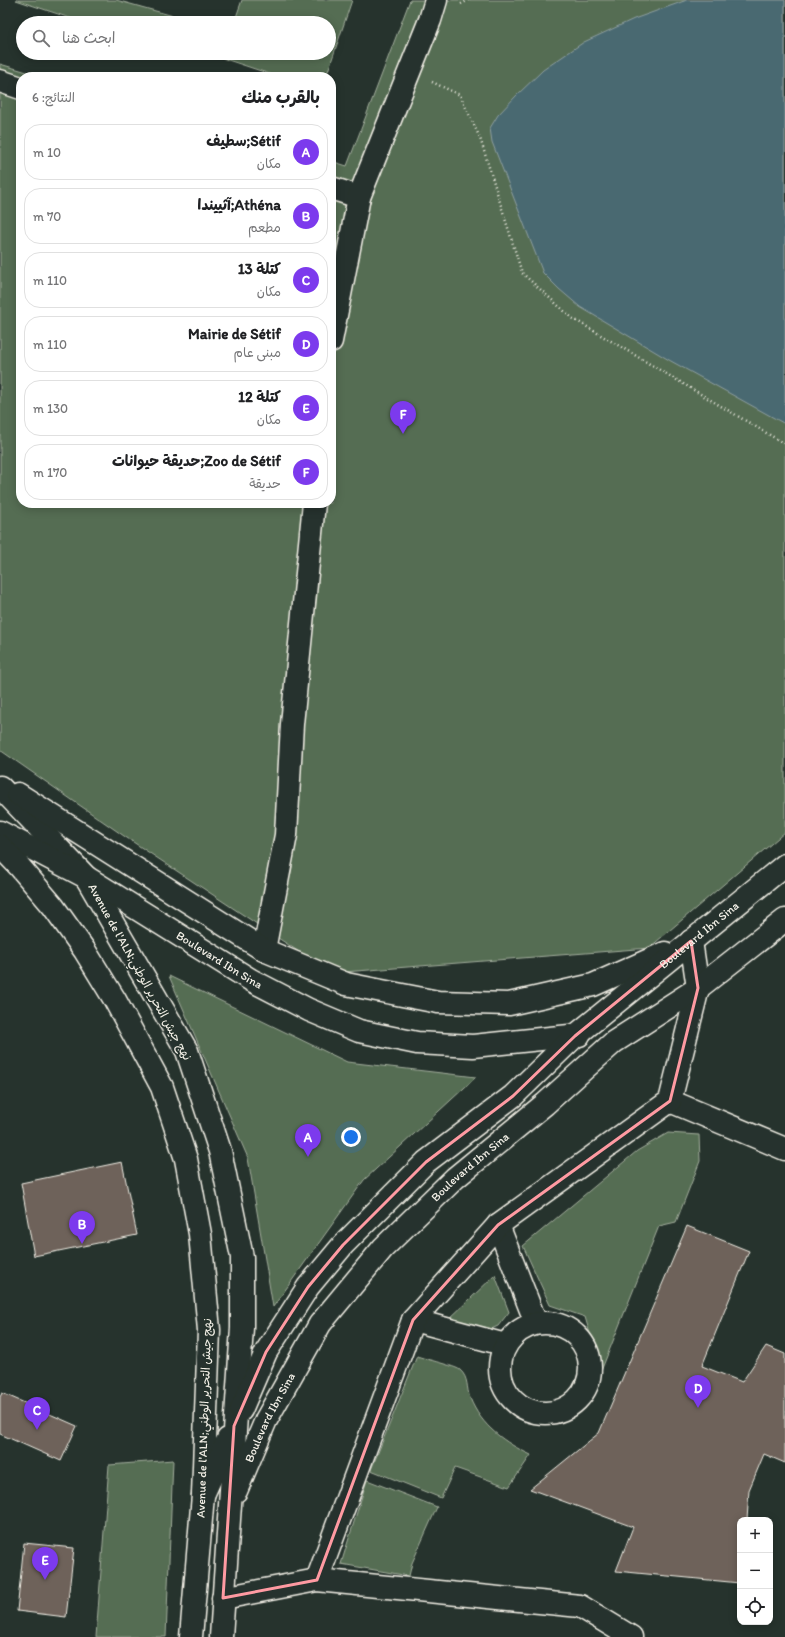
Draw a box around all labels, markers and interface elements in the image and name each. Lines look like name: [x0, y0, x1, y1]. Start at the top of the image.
search box: [16, 16, 336, 60]
icon: search: [30, 27, 52, 49]
text: ابحث هنا: [62, 29, 116, 47]
text: بالقرب منك: [242, 87, 320, 107]
text: النتائج: 6: [32, 90, 75, 105]
text: Sétif;سطيف: [206, 132, 281, 150]
text: 10 m: [33, 145, 61, 160]
text: A: [302, 145, 310, 160]
text: مكان: [257, 156, 281, 171]
text: Athéna;آثييندا: [198, 196, 281, 214]
text: 70 m: [33, 209, 61, 224]
text: B: [302, 209, 310, 224]
text: مطعم: [248, 220, 281, 235]
text: كتلة 13: [238, 260, 281, 278]
text: 110 m: [33, 273, 67, 288]
text: C: [302, 273, 310, 288]
text: مكان: [257, 284, 281, 299]
text: Mairie de Sétif: [188, 325, 281, 343]
text: 110 m: [33, 337, 67, 352]
text: D: [302, 337, 310, 352]
text: مبنى عام: [234, 345, 281, 360]
text: كتلة 12: [238, 388, 281, 406]
text: 130 m: [33, 401, 68, 416]
text: E: [302, 401, 310, 416]
pin: F: [390, 401, 416, 434]
text: مكان: [257, 412, 281, 427]
text: Zoo de Sétif;حديقة حيوانات: [112, 452, 281, 470]
text: 170 m: [33, 465, 67, 480]
text: F: [303, 465, 309, 480]
text: حديقة: [249, 476, 281, 491]
street label: Avenue de l'ALN;نهج جيش التحرير الوطني: [82, 881, 195, 1065]
street label: Boulevard Ibn Sina: [656, 898, 742, 972]
street label: Boulevard Ibn Sina: [174, 928, 265, 992]
pin: A: [295, 1124, 321, 1157]
your location: [341, 1127, 361, 1147]
street label: Boulevard Ibn Sina: [428, 1129, 512, 1204]
pin: B: [69, 1211, 95, 1244]
street label: Avenue de l'ALN;نهج جيش التحرير الوطني: [194, 1318, 218, 1518]
street label: Boulevard Ibn Sina: [242, 1370, 298, 1464]
pin: D: [685, 1375, 711, 1408]
pin: C: [24, 1397, 50, 1430]
map controls: [737, 1517, 773, 1625]
button: +: [737, 1517, 773, 1553]
pin: E: [32, 1547, 58, 1580]
button: −: [737, 1553, 773, 1589]
button: locate: [737, 1589, 773, 1625]

